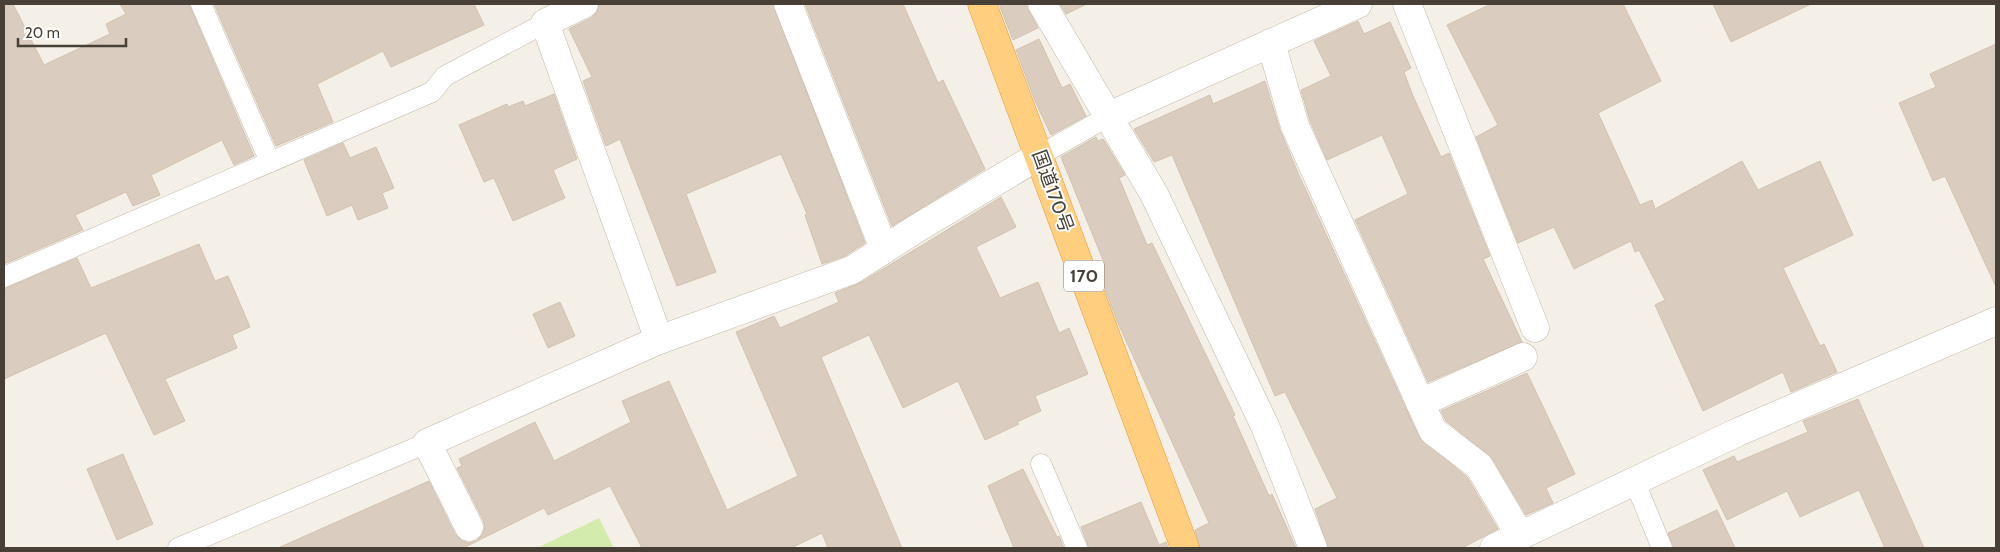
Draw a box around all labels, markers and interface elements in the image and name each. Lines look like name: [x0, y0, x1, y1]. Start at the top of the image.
scale bar: [18, 15, 125, 47]
text: 20 m: [25, 24, 60, 42]
street label: 国道170号: [1028, 147, 1078, 235]
road number: 170: [1064, 260, 1104, 292]

